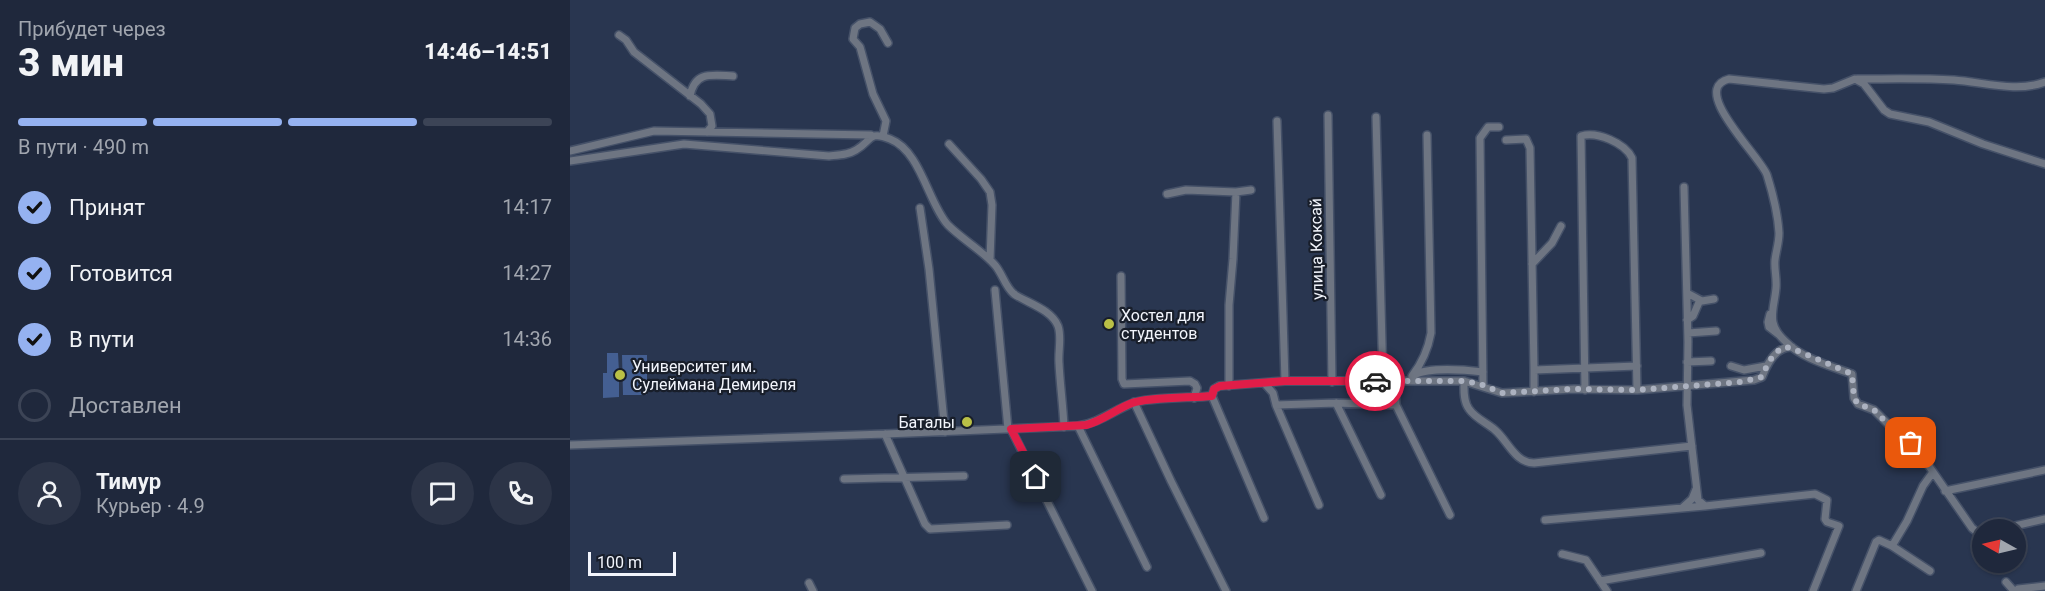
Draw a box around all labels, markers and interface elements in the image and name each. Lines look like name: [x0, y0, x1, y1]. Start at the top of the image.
text: Прибудет через: [18, 17, 166, 41]
text: 14:46–14:51: [424, 39, 552, 64]
text: 3 мин: [18, 40, 124, 86]
text: В пути · 490 m: [18, 135, 149, 159]
icon: check: [18, 191, 51, 224]
text: Принят: [69, 195, 145, 220]
text: 14:17: [502, 195, 552, 219]
street label: улица Коксай: [1306, 198, 1327, 300]
icon: check: [18, 257, 51, 290]
text: Готовится: [69, 261, 173, 286]
text: 14:27: [502, 261, 552, 285]
place label: Хостел для студентов: [1121, 306, 1205, 343]
marker: Хостел для студентов: [1102, 317, 1116, 331]
icon: check: [18, 323, 51, 356]
text: В пути: [69, 327, 135, 352]
text: 14:36: [502, 327, 552, 351]
courier: [1345, 351, 1405, 411]
place label: Университет им. Сулеймана Демиреля: [632, 357, 796, 394]
icon: car: [1359, 365, 1392, 398]
marker: Университет им. Сулеймана Демиреля: [613, 368, 627, 382]
text: Доставлен: [69, 393, 182, 418]
place label: Баталы: [898, 413, 955, 432]
marker: Баталы: [960, 415, 974, 429]
pin: [1885, 417, 1936, 468]
icon: bag: [1894, 426, 1927, 459]
pin: [1010, 451, 1061, 502]
icon: home: [1019, 460, 1052, 493]
button: person: [18, 462, 81, 525]
button: chat: [411, 462, 474, 525]
button: phone: [489, 462, 552, 525]
text: Тимур: [96, 469, 161, 494]
text: Курьер · 4.9: [96, 494, 205, 518]
north arrow: [1972, 519, 2026, 573]
map controls: [1972, 519, 2026, 573]
scale bar: [588, 549, 676, 576]
text: 100 m: [597, 553, 642, 572]

